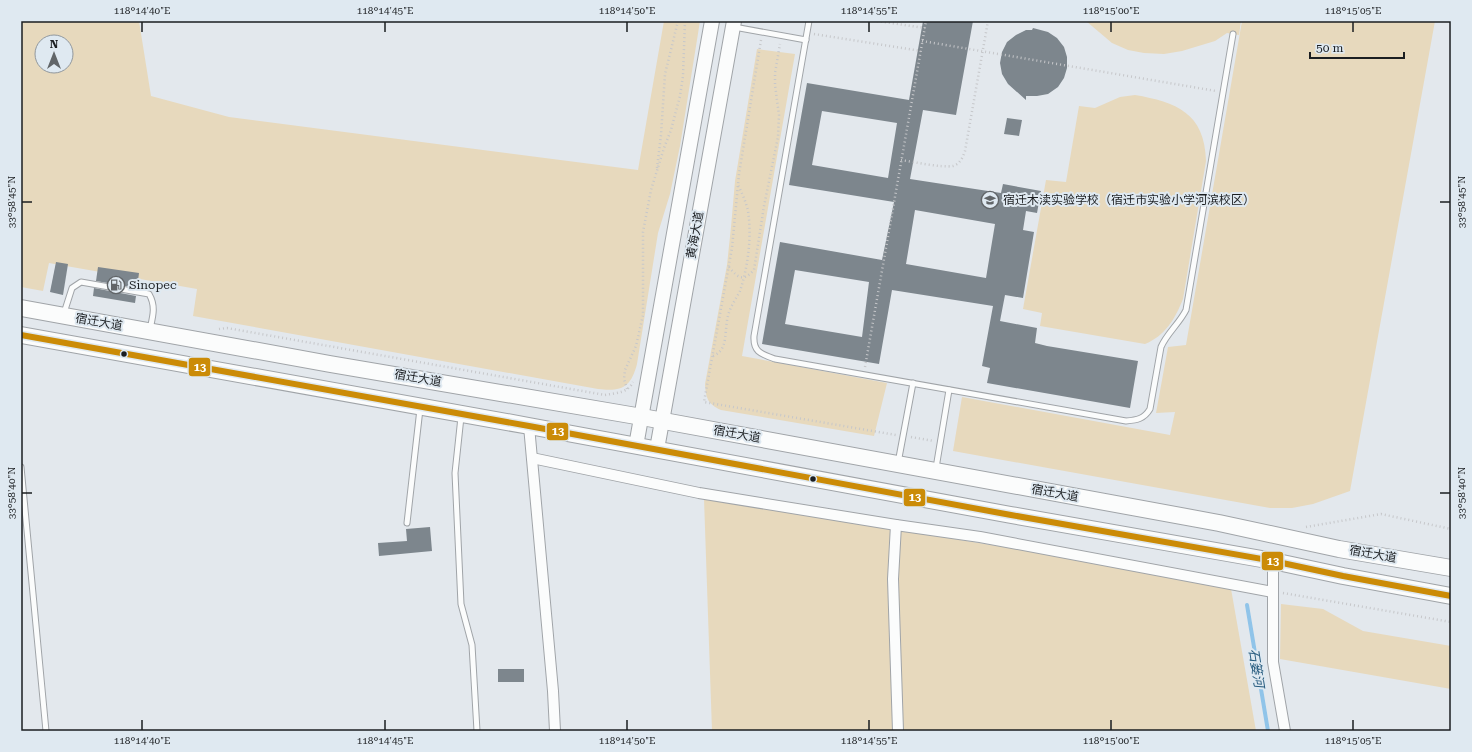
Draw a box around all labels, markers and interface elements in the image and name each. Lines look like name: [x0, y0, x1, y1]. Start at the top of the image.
text: 118°14'40"E: [114, 5, 170, 16]
text: 118°14'45"E: [357, 5, 413, 16]
text: 118°14'50"E: [599, 5, 655, 16]
text: 118°14'55"E: [841, 5, 897, 16]
text: 118°15'00"E: [1083, 5, 1139, 16]
text: 118°15'05"E: [1325, 5, 1381, 16]
north arrow: [34, 34, 74, 74]
scale bar: [1310, 34, 1404, 60]
text: N: [50, 38, 59, 51]
text: 50 m: [1316, 41, 1343, 55]
text: 33°58'45"N: [6, 176, 17, 228]
text: 33°58'45"N: [1456, 176, 1467, 228]
school or university icon: 宿迁木渎实验学校（宿迁市实验小学河滨校区）: [980, 190, 1000, 210]
place label: 宿迁木渎实验学校（宿迁市实验小学河滨校区）: [1003, 193, 1255, 207]
street label: 黄海大道: [684, 210, 706, 260]
fuel station icon: Sinopec: [106, 275, 126, 295]
place label: Sinopec: [129, 278, 177, 292]
street label: 宿迁大道: [74, 311, 124, 333]
unlabelled marker: [119, 349, 129, 359]
line badge: 13: [188, 357, 211, 377]
text: 13: [194, 361, 206, 374]
street label: 宿迁大道: [393, 367, 443, 389]
line badge: 13: [546, 422, 569, 441]
street label: 宿迁大道: [712, 423, 762, 445]
text: 13: [552, 425, 564, 438]
text: 33°58'40"N: [6, 467, 17, 519]
text: 33°58'40"N: [1456, 467, 1467, 519]
unlabelled marker: [808, 474, 818, 484]
street label: 宿迁大道: [1030, 482, 1080, 504]
line badge: 13: [903, 488, 926, 507]
text: 13: [909, 491, 921, 504]
street label: 宿迁大道: [1348, 543, 1398, 565]
line badge: 13: [1261, 551, 1284, 571]
text: 13: [1267, 555, 1279, 568]
water label: 石篓河: [1246, 648, 1267, 691]
text: 118°14'40"E: [114, 735, 170, 746]
text: 118°14'45"E: [357, 735, 413, 746]
text: 118°14'50"E: [599, 735, 655, 746]
text: 118°14'55"E: [841, 735, 897, 746]
text: 118°15'00"E: [1083, 735, 1139, 746]
text: 118°15'05"E: [1325, 735, 1381, 746]

